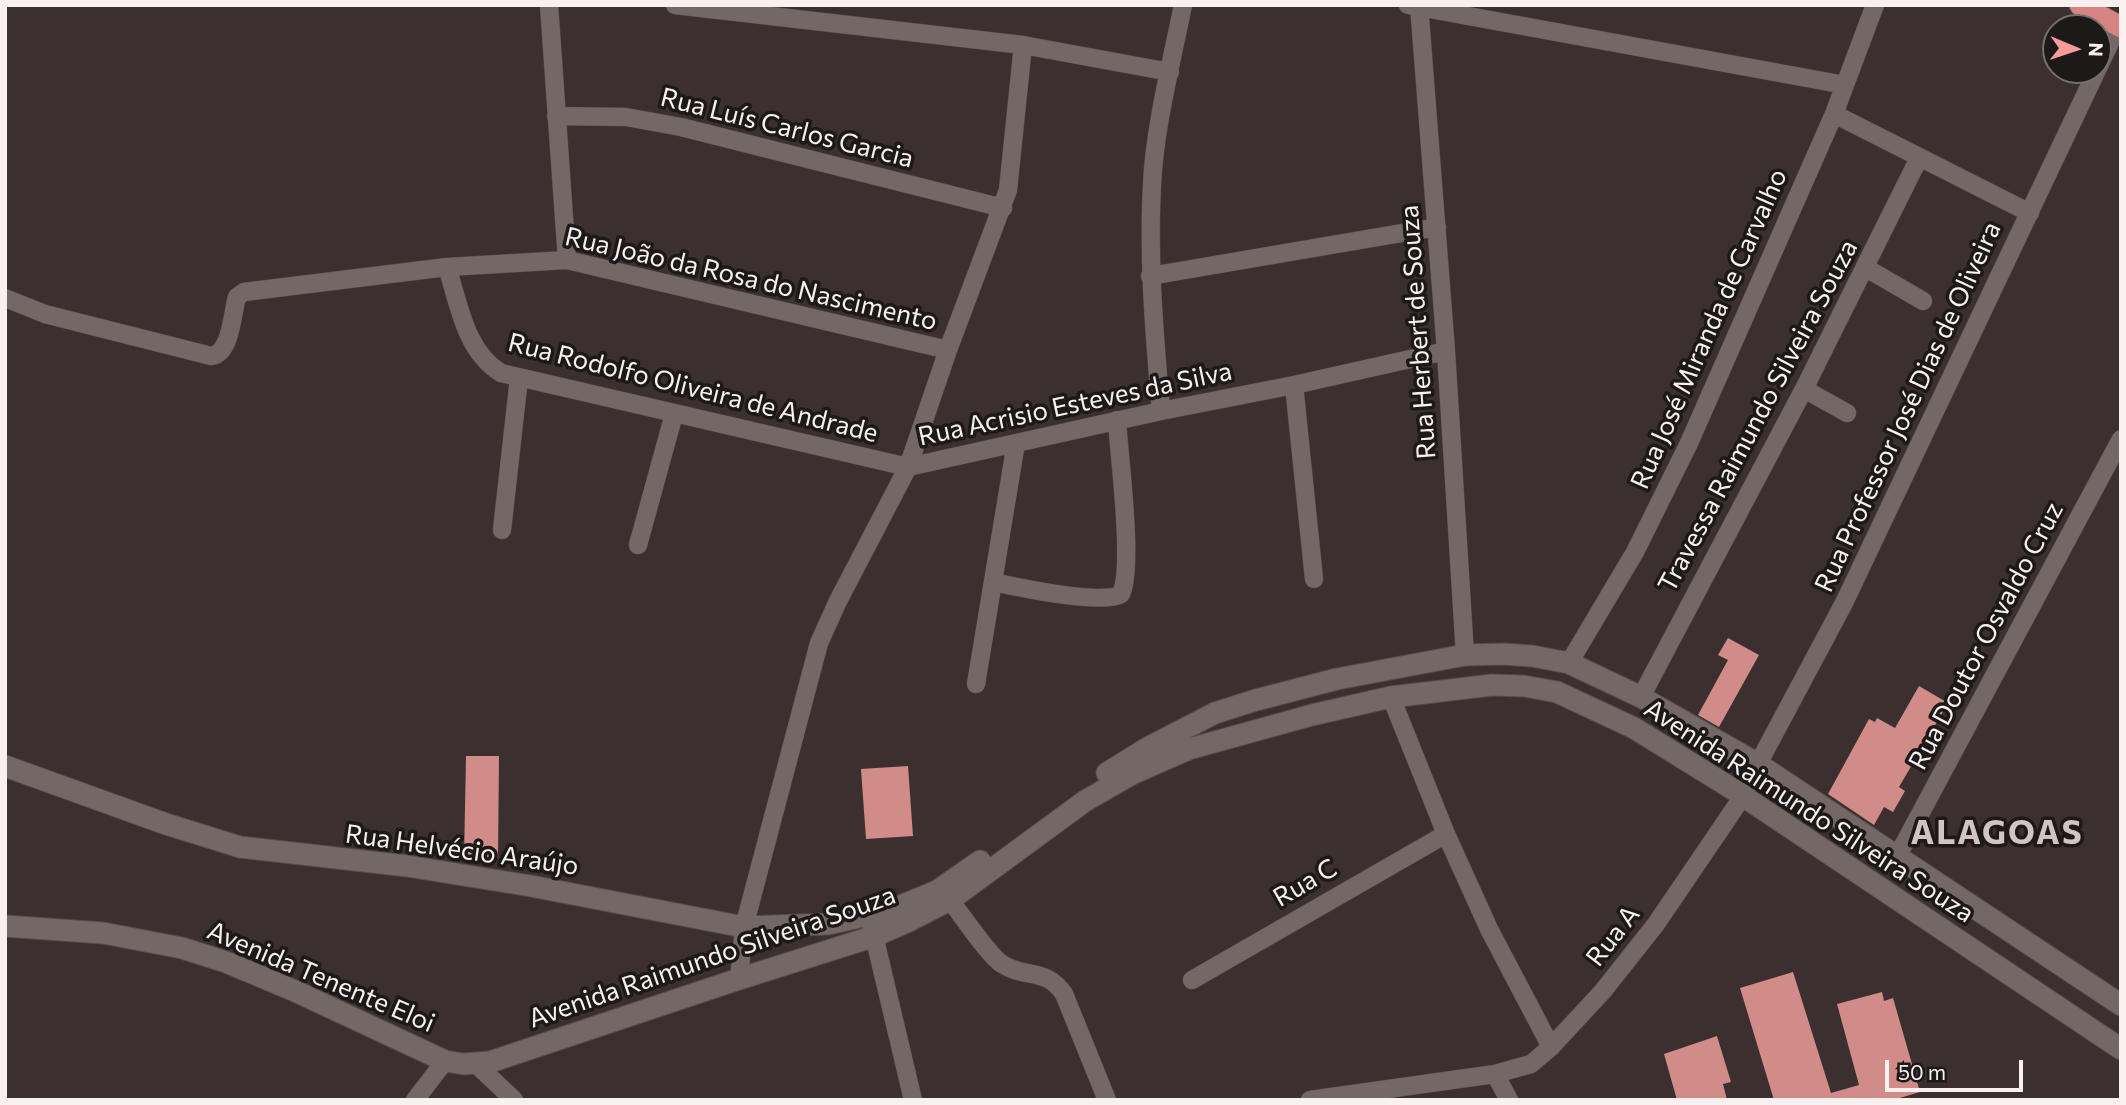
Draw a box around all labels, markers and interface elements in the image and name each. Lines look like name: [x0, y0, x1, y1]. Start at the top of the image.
north arrow: [2042, 14, 2112, 84]
text: N: [2085, 42, 2108, 57]
street label: Rua Luís Carlos Garcia: [657, 81, 917, 175]
street label: Rua José Miranda de Carvalho: [1624, 164, 1794, 494]
street label: Rua Herbert de Souza: [1394, 204, 1442, 460]
street label: Rua Professor José Dias de Oliveira: [1808, 217, 2008, 597]
street label: Rua João da Rosa do Nascimento: [562, 221, 940, 337]
street label: Travessa Raimundo Silveira Souza: [1652, 235, 1864, 597]
street label: Rua Rodolfo Oliveira de Andrade: [505, 327, 881, 449]
street label: Rua Acrisio Esteves da Silva: [915, 355, 1235, 453]
street label: Rua Doutor Osvaldo Cruz: [1902, 497, 2070, 775]
street label: Avenida Raimundo Silveira Souza: [1639, 693, 1979, 929]
district label: ALAGOAS: [1911, 813, 2083, 853]
street label: Rua Helvécio Araújo: [343, 818, 581, 882]
street label: Rua C: [1268, 852, 1342, 914]
street label: Avenida Raimundo Silveira Souza: [524, 879, 900, 1035]
street label: Rua A: [1580, 899, 1646, 973]
street label: Avenida Tenente Eloi: [203, 915, 439, 1039]
scale bar: [1888, 1046, 2026, 1090]
text: 50 m: [1898, 1059, 1946, 1084]

